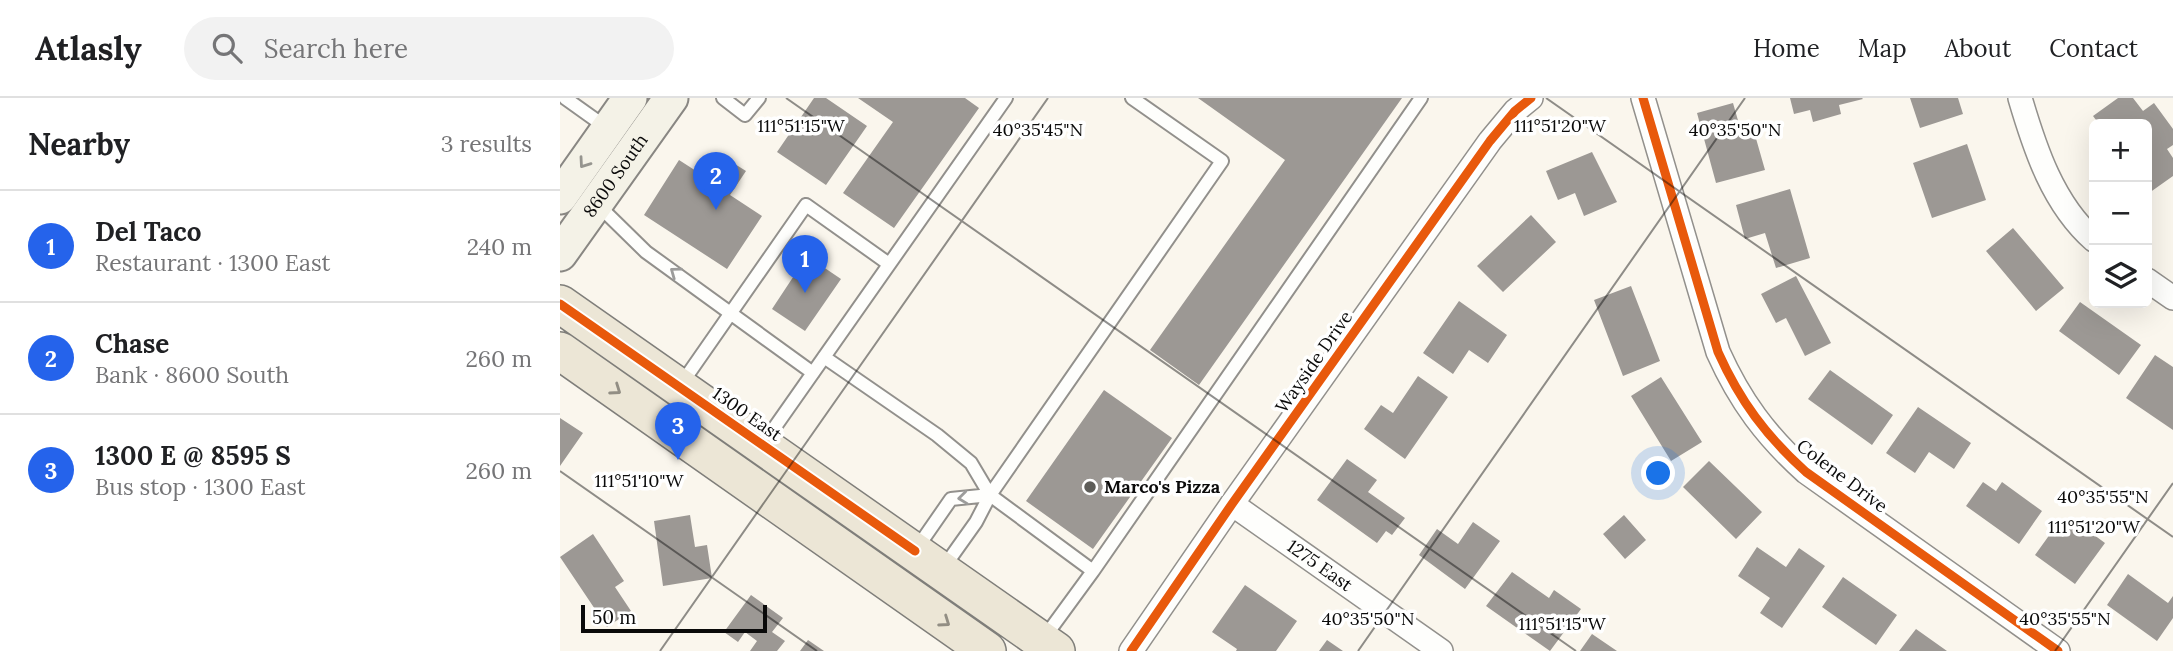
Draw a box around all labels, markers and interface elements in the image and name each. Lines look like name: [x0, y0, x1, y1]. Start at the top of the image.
search box: [184, 17, 674, 80]
text: Atlasly: [35, 27, 142, 69]
icon: search: [208, 29, 246, 67]
text: Search here: [264, 32, 408, 65]
text: Home: [1753, 33, 1820, 64]
text: Map: [1858, 33, 1907, 64]
text: About: [1945, 33, 2011, 64]
text: Contact: [2049, 33, 2138, 64]
text: 111°51'15"W: [757, 114, 846, 137]
text: 111°51'20"W: [1514, 114, 1607, 137]
text: 40°35'45"N: [993, 118, 1083, 141]
text: 40°35'50"N: [1689, 118, 1781, 141]
map controls: [2089, 119, 2152, 308]
button: +: [2089, 119, 2152, 182]
text: Nearby: [28, 125, 130, 163]
text: 3 results: [441, 129, 532, 158]
street label: 8600 South: [578, 129, 653, 222]
pin: 2: [693, 152, 739, 210]
one-way arrow: [580, 155, 592, 168]
button: −: [2089, 182, 2152, 245]
text: Del Taco: [95, 215, 202, 248]
text: 1: [46, 232, 56, 261]
text: 240 m: [467, 232, 532, 261]
pin: 1: [782, 235, 828, 293]
button: layers: [2089, 245, 2152, 308]
text: Restaurant · 1300 East: [95, 248, 330, 277]
one-way arrow: [670, 268, 683, 281]
street label: Wayside Drive: [1270, 306, 1357, 417]
text: Chase: [95, 327, 169, 360]
text: 2: [45, 344, 57, 373]
text: 260 m: [465, 344, 532, 373]
text: Bank · 8600 South: [95, 360, 289, 389]
street label: 1300 East: [708, 381, 786, 446]
one-way arrow: [608, 382, 621, 394]
pin: 3: [655, 402, 701, 460]
street label: Colene Drive: [1792, 434, 1893, 517]
text: 1300 E @ 8595 S: [95, 439, 291, 472]
text: 3: [45, 456, 57, 485]
text: 260 m: [465, 456, 532, 485]
your location: [1641, 456, 1675, 490]
text: 111°51'10"W: [595, 469, 685, 492]
text: Bus stop · 1300 East: [95, 472, 306, 501]
place label: Marco's Pizza: [1104, 475, 1221, 498]
marker: Marco's Pizza: [1082, 479, 1098, 495]
text: 40°35'55"N: [2057, 485, 2149, 508]
one-way arrow: [957, 491, 968, 506]
text: 111°51'20"W: [2048, 515, 2141, 538]
street label: 1275 East: [1283, 534, 1357, 596]
scale bar: [581, 602, 766, 634]
text: 50 m: [592, 605, 636, 629]
text: 40°35'50"N: [1322, 607, 1414, 630]
text: 40°35'55"N: [2019, 607, 2111, 630]
text: 111°51'15"W: [1518, 612, 1607, 635]
one-way arrow: [938, 614, 951, 627]

